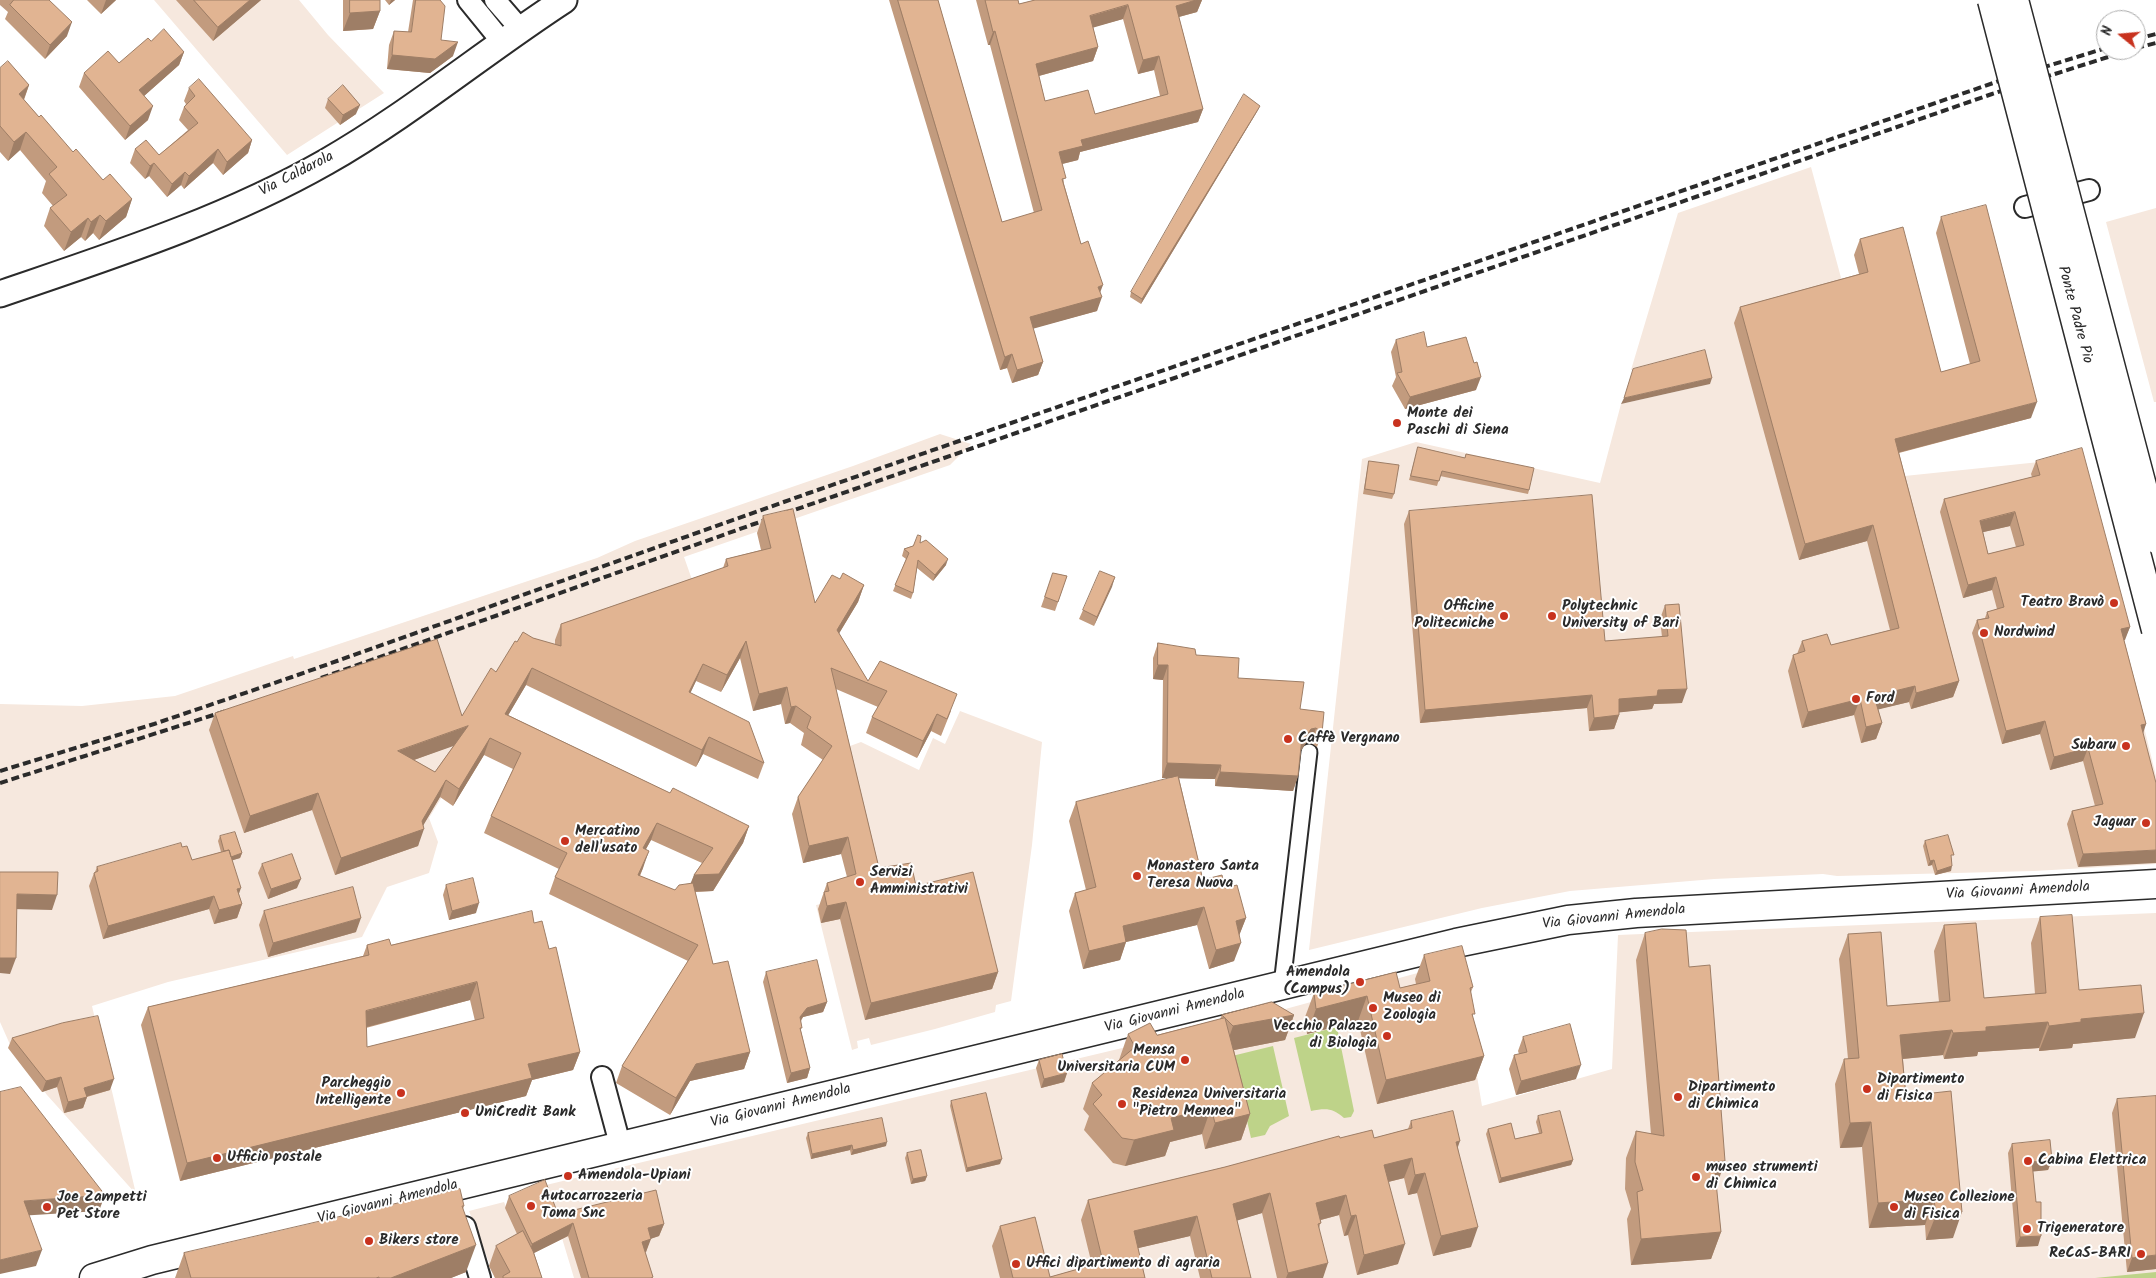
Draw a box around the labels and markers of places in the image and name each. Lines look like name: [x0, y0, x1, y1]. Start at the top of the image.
place label: Monte dei Paschi di Siena: [1407, 405, 1509, 440]
marker: Monte dei Paschi di Siena: [1391, 417, 1403, 429]
place label: Teatro Bravò: [2021, 594, 2104, 612]
marker: Teatro Bravò: [2108, 597, 2120, 609]
place label: Officine Politecniche: [1414, 598, 1494, 633]
place label: Polytechnic University of Bari: [1562, 598, 1679, 633]
marker: Officine Politecniche: [1498, 610, 1510, 622]
marker: Polytechnic University of Bari: [1546, 610, 1558, 622]
place label: Nordwind: [1994, 624, 2055, 642]
marker: Nordwind: [1978, 627, 1990, 639]
place label: Ford: [1866, 690, 1894, 708]
marker: Ford: [1850, 693, 1862, 705]
place label: Caffè Vergnano: [1298, 730, 1400, 748]
marker: Caffè Vergnano: [1282, 733, 1294, 745]
place label: Subaru: [2072, 737, 2116, 755]
marker: Subaru: [2120, 740, 2132, 752]
place label: Jaguar: [2093, 814, 2136, 832]
marker: Jaguar: [2140, 817, 2152, 829]
place label: Mercatino dell'usato: [575, 823, 640, 858]
marker: Mercatino dell'usato: [559, 835, 571, 847]
place label: Monastero Santa Teresa Nuova: [1147, 858, 1259, 893]
place label: Servizi Amministrativi: [870, 864, 968, 899]
marker: Monastero Santa Teresa Nuova: [1131, 870, 1143, 882]
marker: Servizi Amministrativi: [854, 876, 866, 888]
place label: Amendola (Campus): [1283, 964, 1350, 999]
marker: Amendola (Campus): [1354, 976, 1366, 988]
place label: Museo di Zoologia: [1383, 990, 1441, 1025]
marker: Museo di Zoologia: [1367, 1002, 1379, 1014]
place label: Vecchio Palazzo di Biologia: [1273, 1018, 1377, 1053]
marker: Vecchio Palazzo di Biologia: [1381, 1030, 1393, 1042]
place label: Mensa Universitaria CUM: [1057, 1042, 1175, 1077]
marker: Mensa Universitaria CUM: [1179, 1054, 1191, 1066]
place label: Dipartimento di Fisica: [1877, 1071, 1964, 1106]
place label: Parcheggio Intelligente: [315, 1075, 391, 1110]
place label: Dipartimento di Chimica: [1688, 1079, 1775, 1114]
marker: Dipartimento di Fisica: [1861, 1083, 1873, 1095]
place label: Residenza Universitaria "Pietro Mennea": [1132, 1086, 1286, 1121]
marker: Parcheggio Intelligente: [395, 1087, 407, 1099]
marker: Dipartimento di Chimica: [1672, 1091, 1684, 1103]
marker: Residenza Universitaria "Pietro Mennea": [1116, 1098, 1128, 1110]
place label: UniCredit Bank: [475, 1104, 575, 1122]
marker: UniCredit Bank: [459, 1107, 471, 1119]
place label: Ufficio postale: [227, 1149, 322, 1167]
marker: Ufficio postale: [211, 1152, 223, 1164]
place label: Cabina Elettrica: [2038, 1152, 2146, 1170]
marker: Cabina Elettrica: [2022, 1155, 2034, 1167]
place label: museo strumenti di Chimica: [1706, 1159, 1818, 1194]
place label: Amendola-Upiani: [578, 1167, 691, 1185]
marker: Amendola-Upiani: [562, 1170, 574, 1182]
marker: museo strumenti di Chimica: [1690, 1171, 1702, 1183]
place label: Autocarrozzeria Toma Snc: [541, 1188, 643, 1223]
place label: Joe Zampetti Pet Store: [57, 1189, 147, 1224]
place label: Museo Collezione di Fisica: [1904, 1189, 2015, 1224]
marker: Autocarrozzeria Toma Snc: [525, 1200, 537, 1212]
marker: Joe Zampetti Pet Store: [41, 1201, 53, 1213]
marker: Museo Collezione di Fisica: [1888, 1201, 1900, 1213]
place label: Trigeneratore: [2037, 1220, 2124, 1238]
marker: Trigeneratore: [2021, 1223, 2033, 1235]
place label: Bikers store: [379, 1232, 459, 1250]
marker: Bikers store: [363, 1235, 375, 1247]
place label: ReCaS-BARI: [2049, 1245, 2131, 1263]
marker: ReCaS-BARI: [2135, 1248, 2147, 1260]
place label: Uffici dipartimento di agraria: [1026, 1255, 1220, 1273]
marker: Uffici dipartimento di agraria: [1010, 1258, 1022, 1270]

